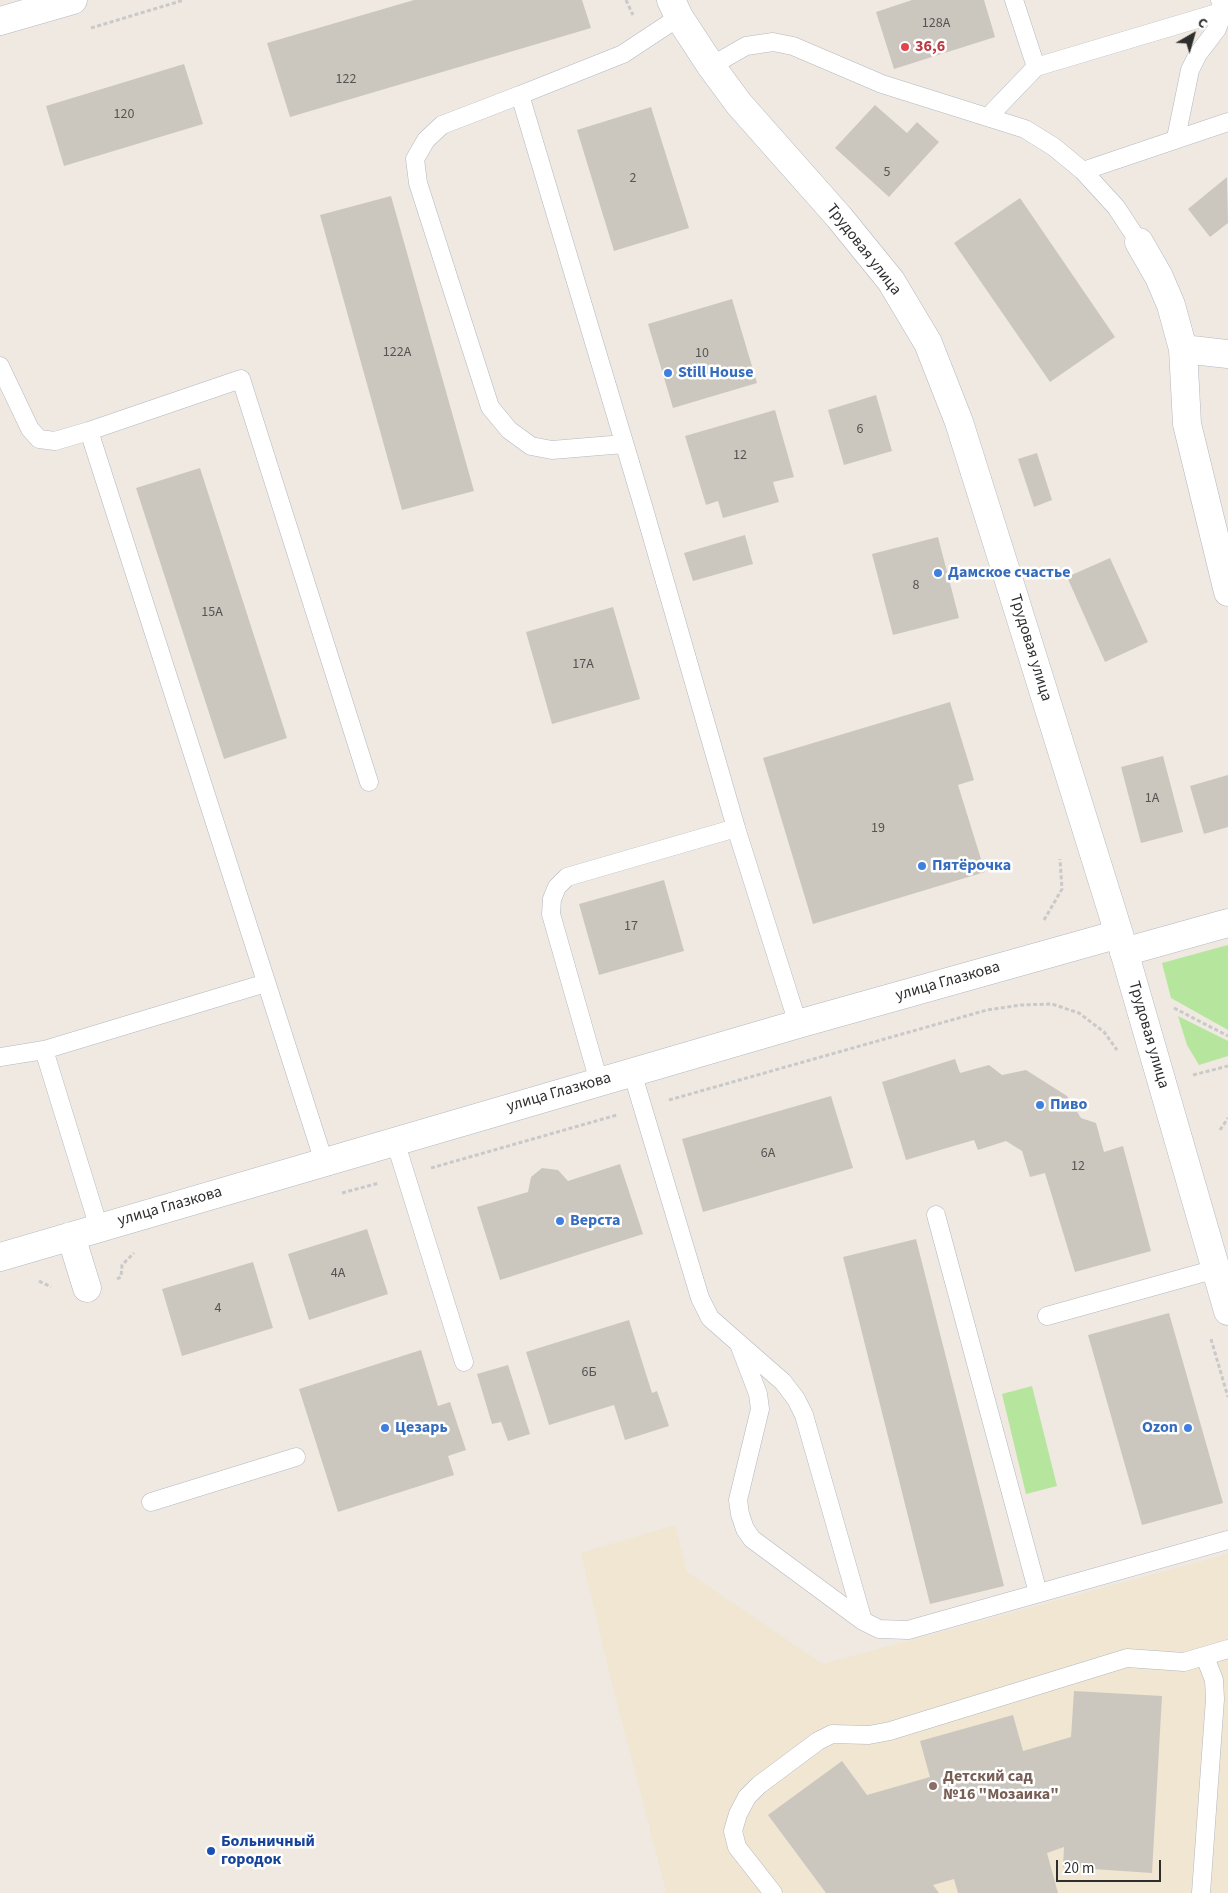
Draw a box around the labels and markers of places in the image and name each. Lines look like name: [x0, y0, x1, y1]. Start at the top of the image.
place label: 36,6: [915, 37, 945, 57]
marker: 36,6: [899, 41, 911, 53]
place label: Still House: [678, 363, 753, 383]
marker: Still House: [662, 367, 674, 379]
place label: Дамское счастье: [948, 563, 1070, 583]
marker: Дамское счастье: [932, 567, 944, 579]
place label: Пятёрочка: [932, 856, 1011, 876]
marker: Пятёрочка: [916, 860, 928, 872]
place label: Пиво: [1050, 1095, 1087, 1115]
marker: Пиво: [1034, 1099, 1046, 1111]
place label: Верста: [570, 1211, 620, 1231]
marker: Верста: [554, 1215, 566, 1227]
place label: Цезарь: [395, 1418, 448, 1438]
place label: Ozon: [1142, 1418, 1178, 1438]
marker: Цезарь: [379, 1422, 391, 1434]
marker: Ozon: [1182, 1422, 1194, 1434]
place label: Детский сад №16 "Мозаика": [943, 1767, 1059, 1805]
marker: Детский сад №16 "Мозаика": [927, 1780, 939, 1792]
place label: Больничный городок: [221, 1832, 315, 1870]
marker: Больничный городок: [205, 1845, 217, 1857]

